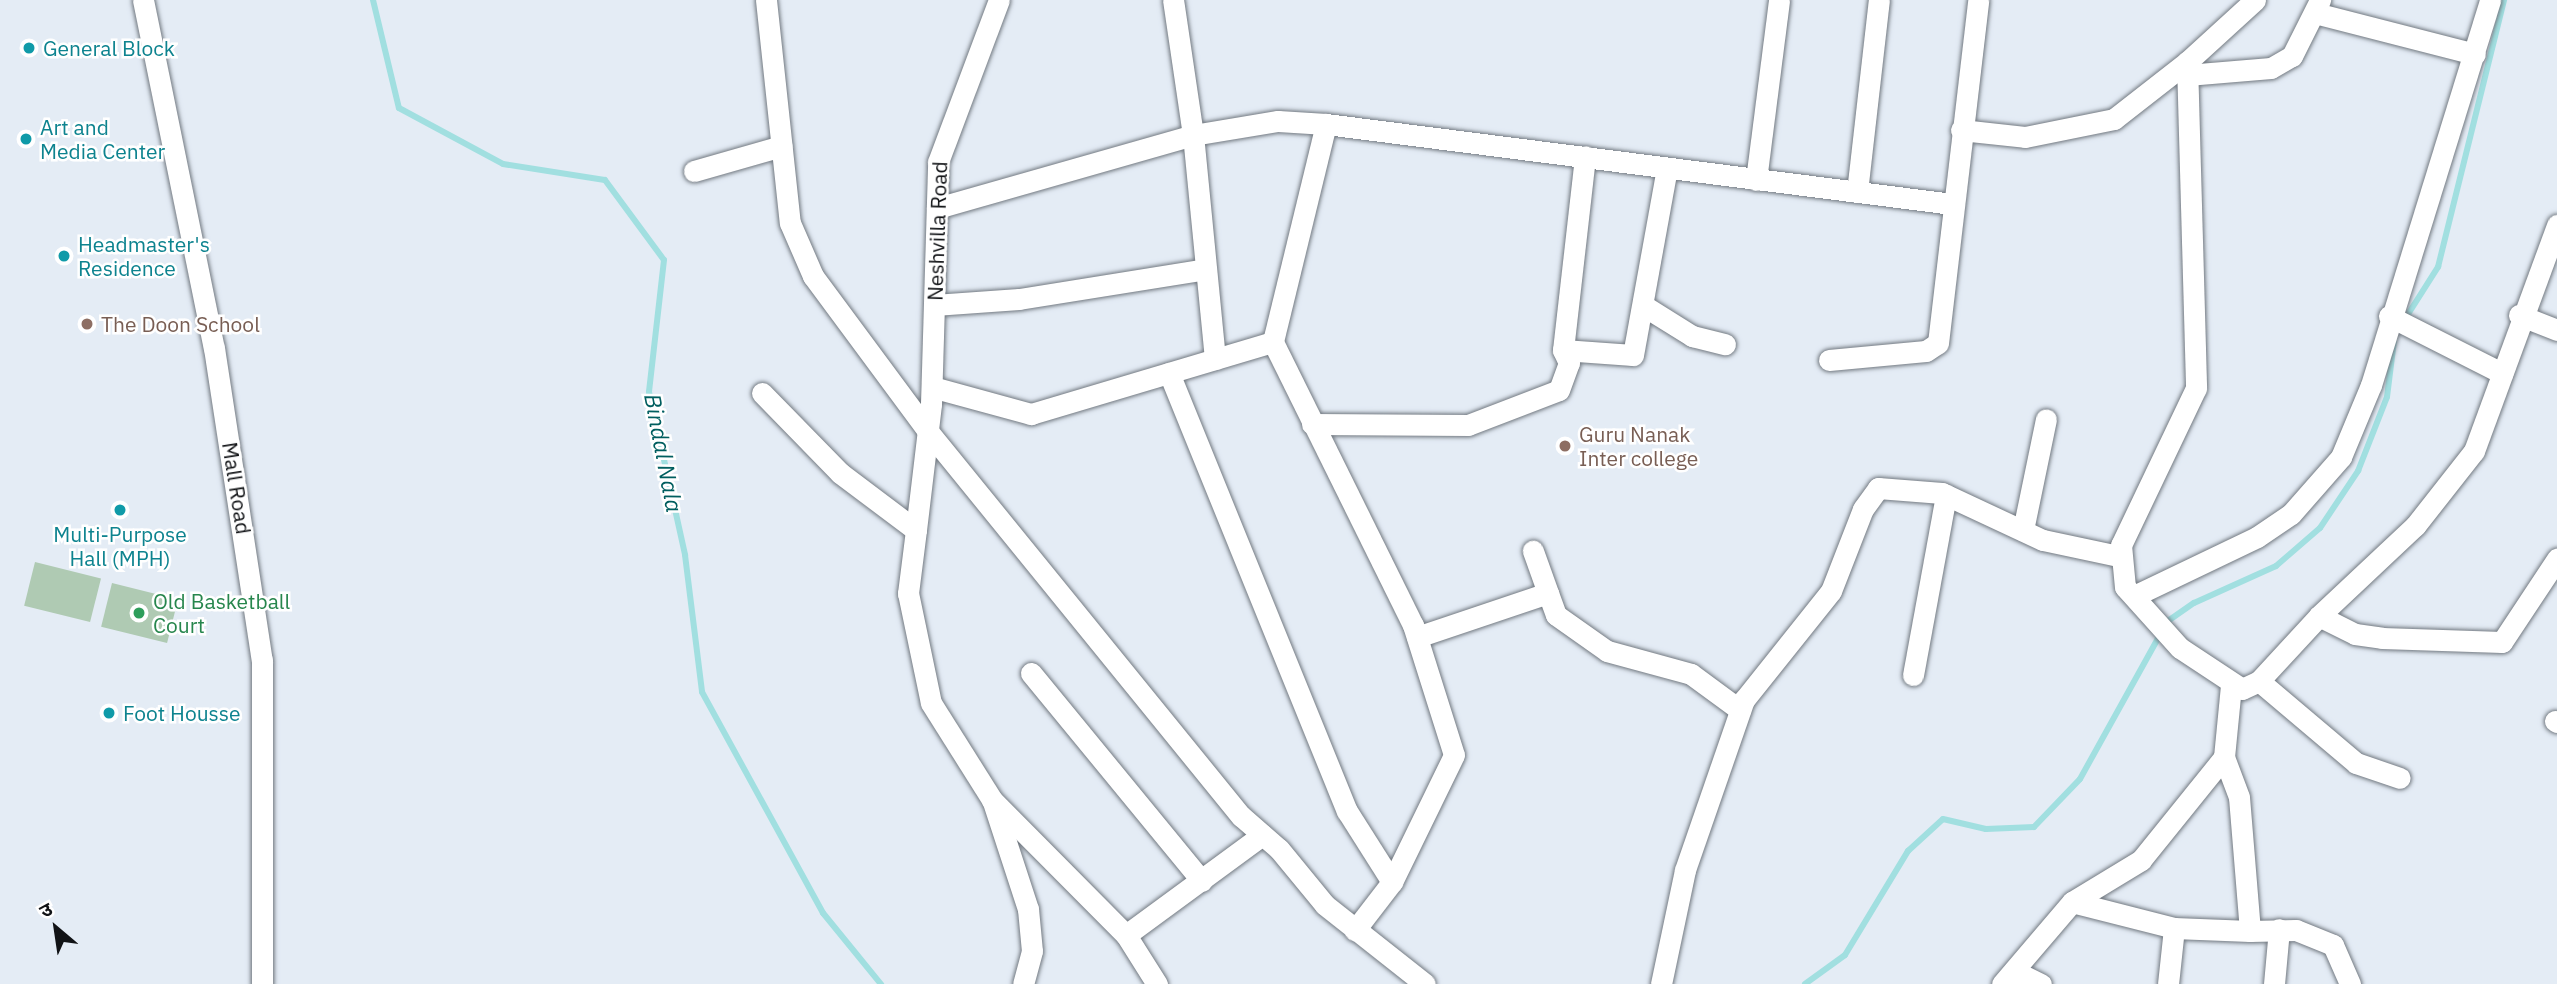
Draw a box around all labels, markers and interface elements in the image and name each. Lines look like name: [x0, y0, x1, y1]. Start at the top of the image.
place label: General Block: [43, 35, 175, 61]
marker: General Block: [21, 40, 37, 56]
place label: Art and Media Center: [40, 114, 165, 164]
marker: Art and Media Center: [18, 131, 34, 147]
street label: Neshvilla Road: [922, 161, 952, 301]
place label: Headmaster's Residence: [78, 231, 210, 281]
marker: Headmaster's Residence: [56, 248, 72, 264]
place label: The Doon School: [101, 311, 260, 337]
marker: The Doon School: [79, 316, 95, 332]
water label: Bindal Nala: [639, 391, 689, 515]
place label: Guru Nanak Inter college: [1579, 421, 1698, 471]
marker: Guru Nanak Inter college: [1557, 438, 1573, 454]
street label: Mall Road: [217, 440, 257, 536]
marker: Multi-Purpose Hall (MPH): [112, 502, 128, 518]
place label: Multi-Purpose Hall (MPH): [53, 521, 187, 571]
place label: Old Basketball Court: [153, 588, 290, 638]
marker: Old Basketball Court: [131, 605, 147, 621]
place label: Foot Housse: [123, 700, 240, 726]
marker: Foot Housse: [101, 705, 117, 721]
north arrow: [21, 893, 91, 963]
text: उ: [35, 896, 57, 923]

